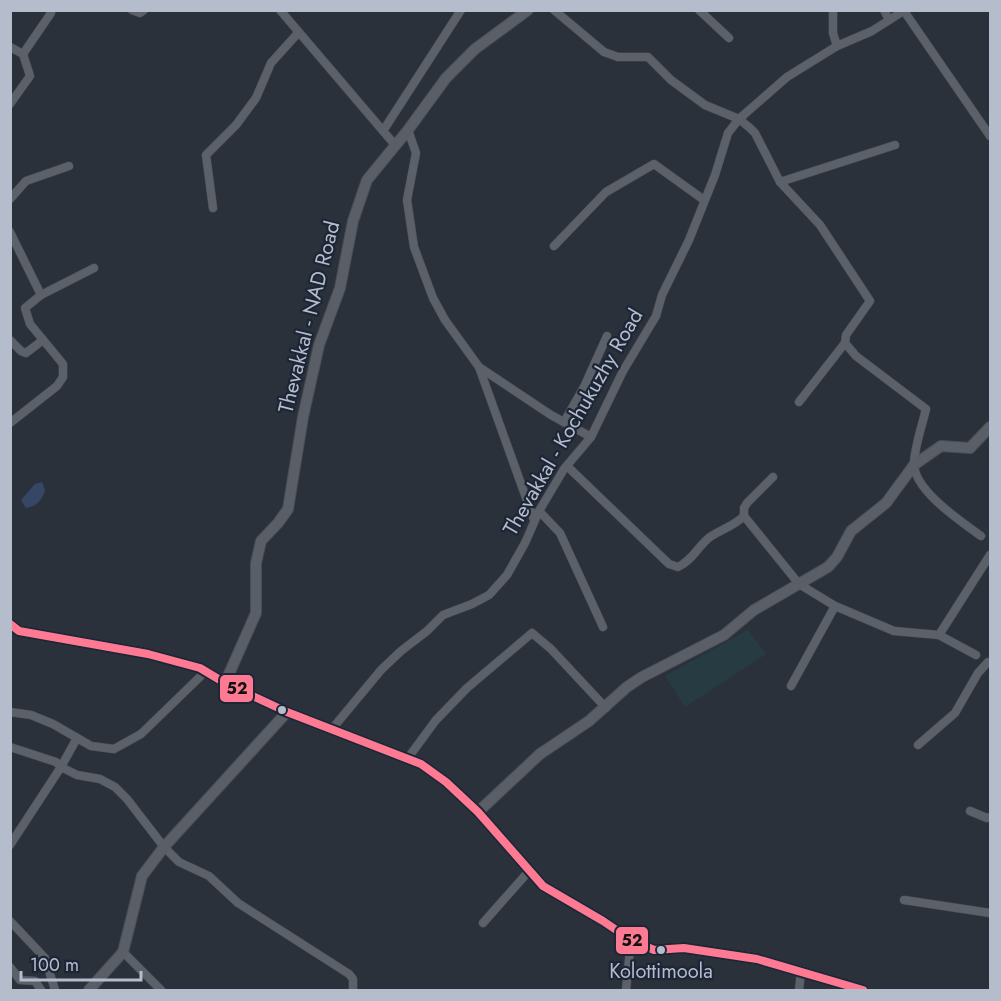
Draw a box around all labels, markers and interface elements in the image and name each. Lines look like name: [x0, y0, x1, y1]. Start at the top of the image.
street label: Thevakkal - NAD Road: [271, 218, 347, 416]
street label: Thevakkal - Kochukuzhy Road: [496, 303, 650, 541]
line badge: 52: [219, 674, 254, 703]
text: 52: [227, 677, 247, 700]
unlabelled marker: [276, 704, 288, 716]
line badge: 52: [615, 926, 649, 955]
text: 52: [622, 929, 642, 952]
scale bar: [21, 944, 141, 982]
marker: Kolottimoola: [655, 944, 667, 956]
text: 100 m: [30, 952, 79, 978]
place label: Kolottimoola: [609, 957, 713, 986]

